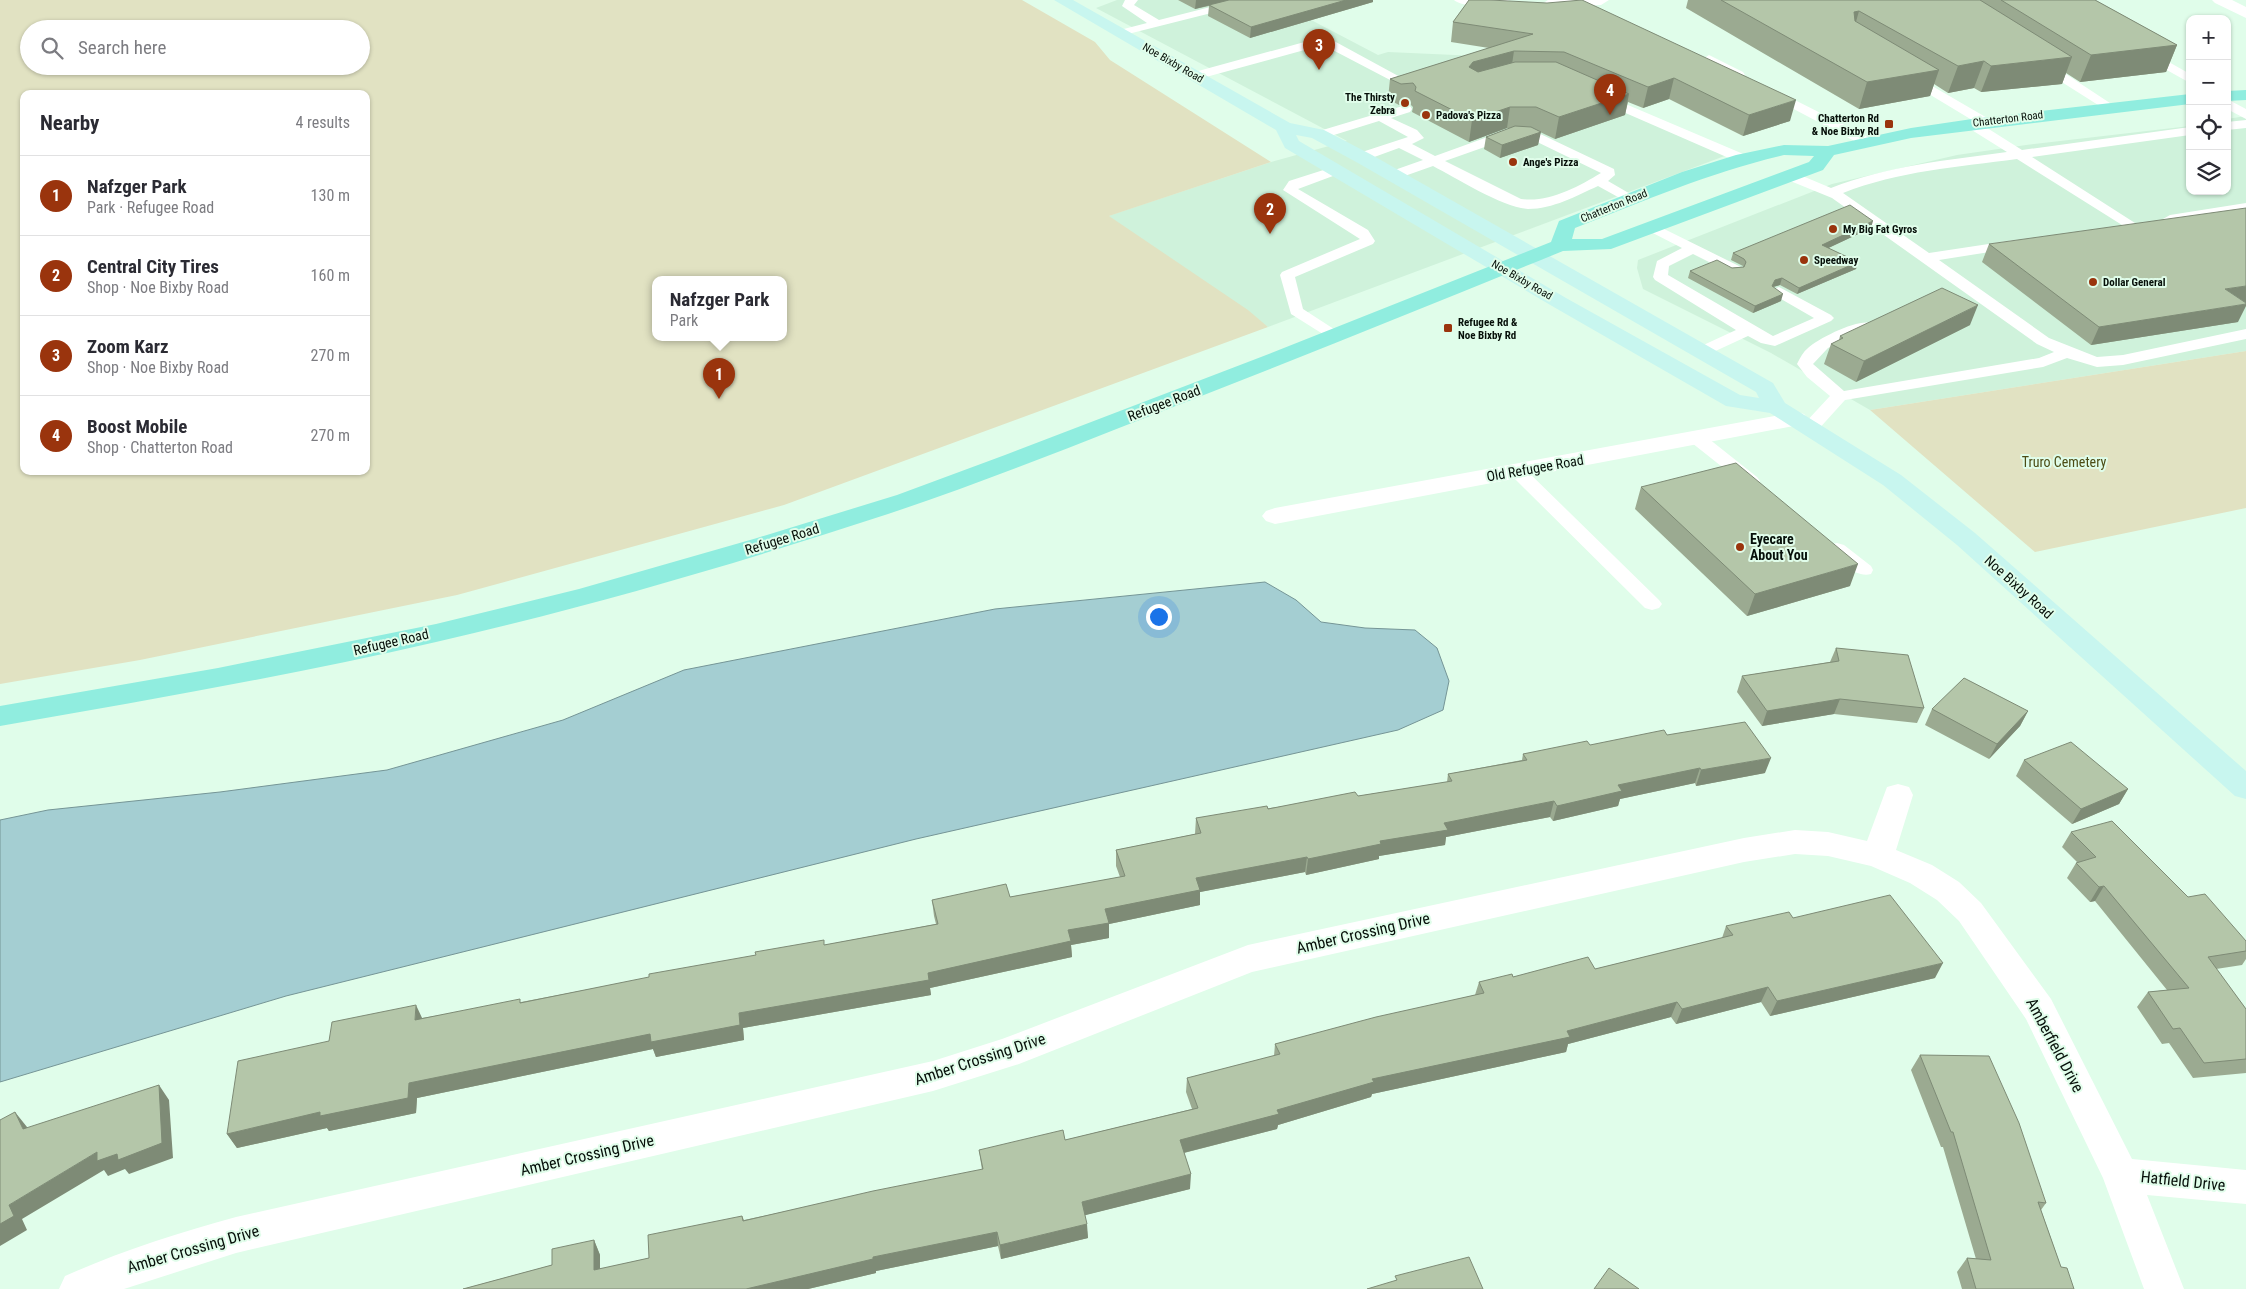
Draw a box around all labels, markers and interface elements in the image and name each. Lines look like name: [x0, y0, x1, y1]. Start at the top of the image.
map controls: [2186, 15, 2231, 195]
button: +: [2186, 15, 2231, 60]
search box: [20, 20, 370, 75]
pin: 3: [1303, 29, 1335, 70]
icon: search: [38, 34, 66, 62]
text: Search here: [78, 36, 166, 59]
street label: Noe Bixby Road: [1140, 40, 1206, 86]
button: −: [2186, 60, 2231, 105]
pin: 4: [1594, 74, 1626, 115]
place label: The Thirsty Zebra: [1345, 91, 1395, 117]
marker: The Thirsty Zebra: [1399, 97, 1411, 109]
button: locate: [2186, 105, 2231, 150]
street label: Chatterton Road: [1972, 108, 2044, 130]
marker: Padova's Pizza: [1420, 109, 1432, 121]
place label: Padova's Pizza: [1436, 109, 1501, 122]
text: Nearby: [40, 111, 99, 135]
place label: Chatterton Rd & Noe Bixby Rd: [1812, 112, 1879, 138]
text: 4 results: [295, 113, 350, 132]
marker: Chatterton Rd & Noe Bixby Rd: [1883, 118, 1895, 130]
button: layers: [2186, 150, 2231, 195]
marker: Ange's Pizza: [1507, 156, 1519, 168]
place label: Ange's Pizza: [1523, 156, 1578, 169]
text: Nafzger Park: [87, 175, 187, 198]
text: 1: [52, 186, 60, 205]
text: 130 m: [311, 186, 350, 205]
street label: Chatterton Road: [1579, 187, 1649, 225]
pin: 2: [1254, 193, 1286, 234]
text: Park · Refugee Road: [87, 198, 214, 217]
marker: My Big Fat Gyros: [1827, 223, 1839, 235]
place label: My Big Fat Gyros: [1843, 223, 1917, 236]
marker: Speedway: [1798, 254, 1810, 266]
place label: Speedway: [1814, 254, 1858, 267]
text: Central City Tires: [87, 255, 219, 278]
street label: Noe Bixby Road: [1489, 257, 1555, 303]
text: 2: [52, 266, 60, 285]
text: 160 m: [311, 266, 350, 285]
popup: [652, 276, 787, 341]
marker: Dollar General: [2087, 276, 2099, 288]
place label: Dollar General: [2103, 276, 2166, 289]
text: Shop · Noe Bixby Road: [87, 278, 229, 297]
text: Nafzger Park: [670, 288, 769, 311]
text: Park: [670, 311, 698, 330]
place label: Refugee Rd & Noe Bixby Rd: [1458, 316, 1518, 342]
marker: Refugee Rd & Noe Bixby Rd: [1442, 322, 1454, 334]
text: Zoom Karz: [87, 335, 169, 358]
text: 3: [52, 346, 60, 365]
text: 270 m: [311, 346, 350, 365]
text: Shop · Noe Bixby Road: [87, 358, 229, 377]
pin: 1: [703, 358, 735, 399]
street label: Refugee Road: [1125, 382, 1203, 424]
text: Boost Mobile: [87, 415, 187, 438]
text: 4: [52, 426, 60, 445]
text: 270 m: [311, 426, 350, 445]
text: Shop · Chatterton Road: [87, 438, 233, 457]
street label: Old Refugee Road: [1485, 452, 1585, 484]
park label: Truro Cemetery: [2022, 454, 2107, 470]
street label: Refugee Road: [743, 520, 821, 558]
place label: Eyecare About You: [1750, 531, 1808, 563]
marker: Eyecare About You: [1734, 541, 1746, 553]
street label: Noe Bixby Road: [1982, 552, 2056, 622]
your location: [1146, 604, 1172, 630]
street label: Refugee Road: [352, 626, 430, 658]
street label: Amber Crossing Drive: [1294, 908, 1432, 958]
street label: Amberfield Drive: [2022, 995, 2088, 1095]
street label: Amber Crossing Drive: [912, 1029, 1048, 1089]
street label: Amber Crossing Drive: [518, 1130, 656, 1180]
street label: Hatfield Drive: [2140, 1167, 2226, 1195]
street label: Amber Crossing Drive: [125, 1221, 261, 1277]

